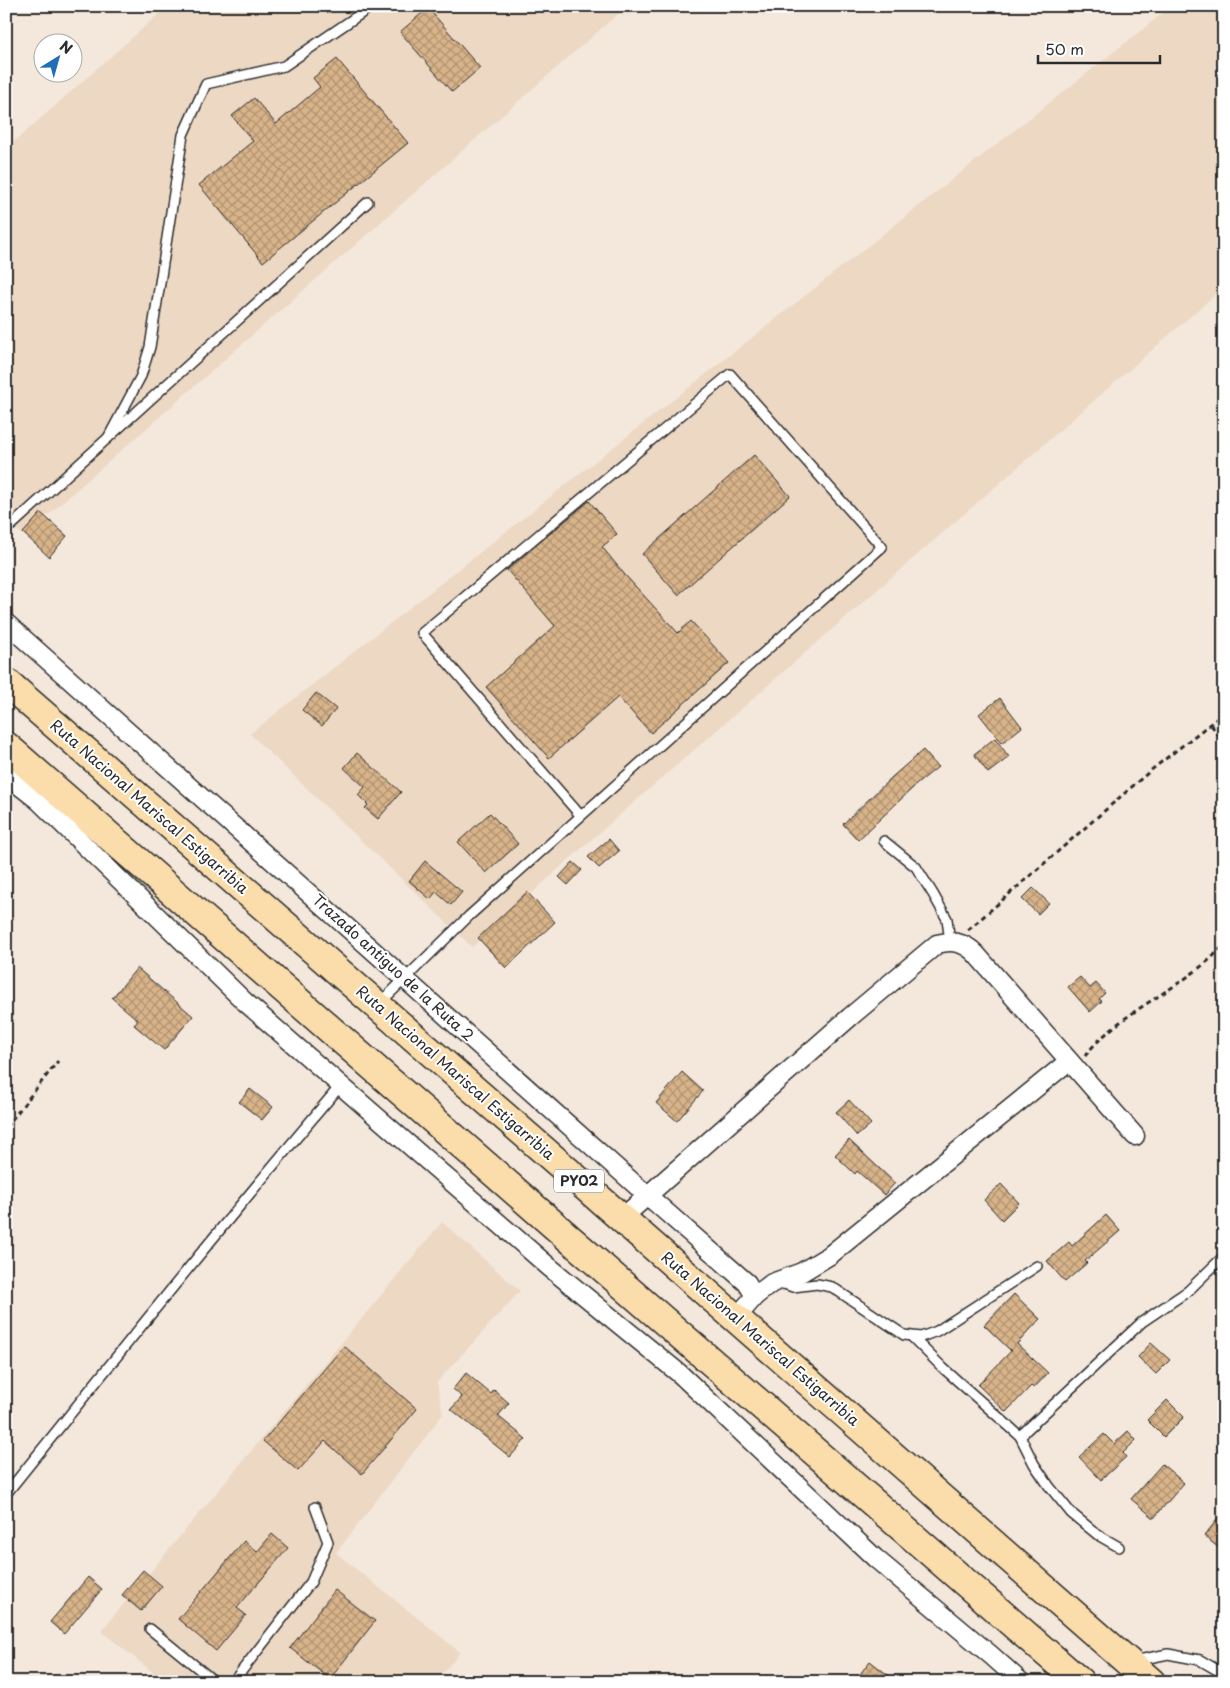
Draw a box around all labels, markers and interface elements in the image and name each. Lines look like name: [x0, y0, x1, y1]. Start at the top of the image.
north arrow: [32, 32, 82, 82]
scale bar: [1038, 32, 1160, 64]
text: N: [55, 35, 77, 59]
text: 50 m: [1045, 37, 1084, 60]
street label: Ruta Nacional Mariscal Estigarribia: [46, 713, 255, 899]
street label: Trazado antiguo de la Ruta 2: [308, 888, 480, 1046]
street label: Ruta Nacional Mariscal Estigarribia: [352, 979, 561, 1165]
road number: PY02: [554, 1170, 604, 1192]
street label: Ruta Nacional Mariscal Estigarribia: [657, 1245, 866, 1431]

